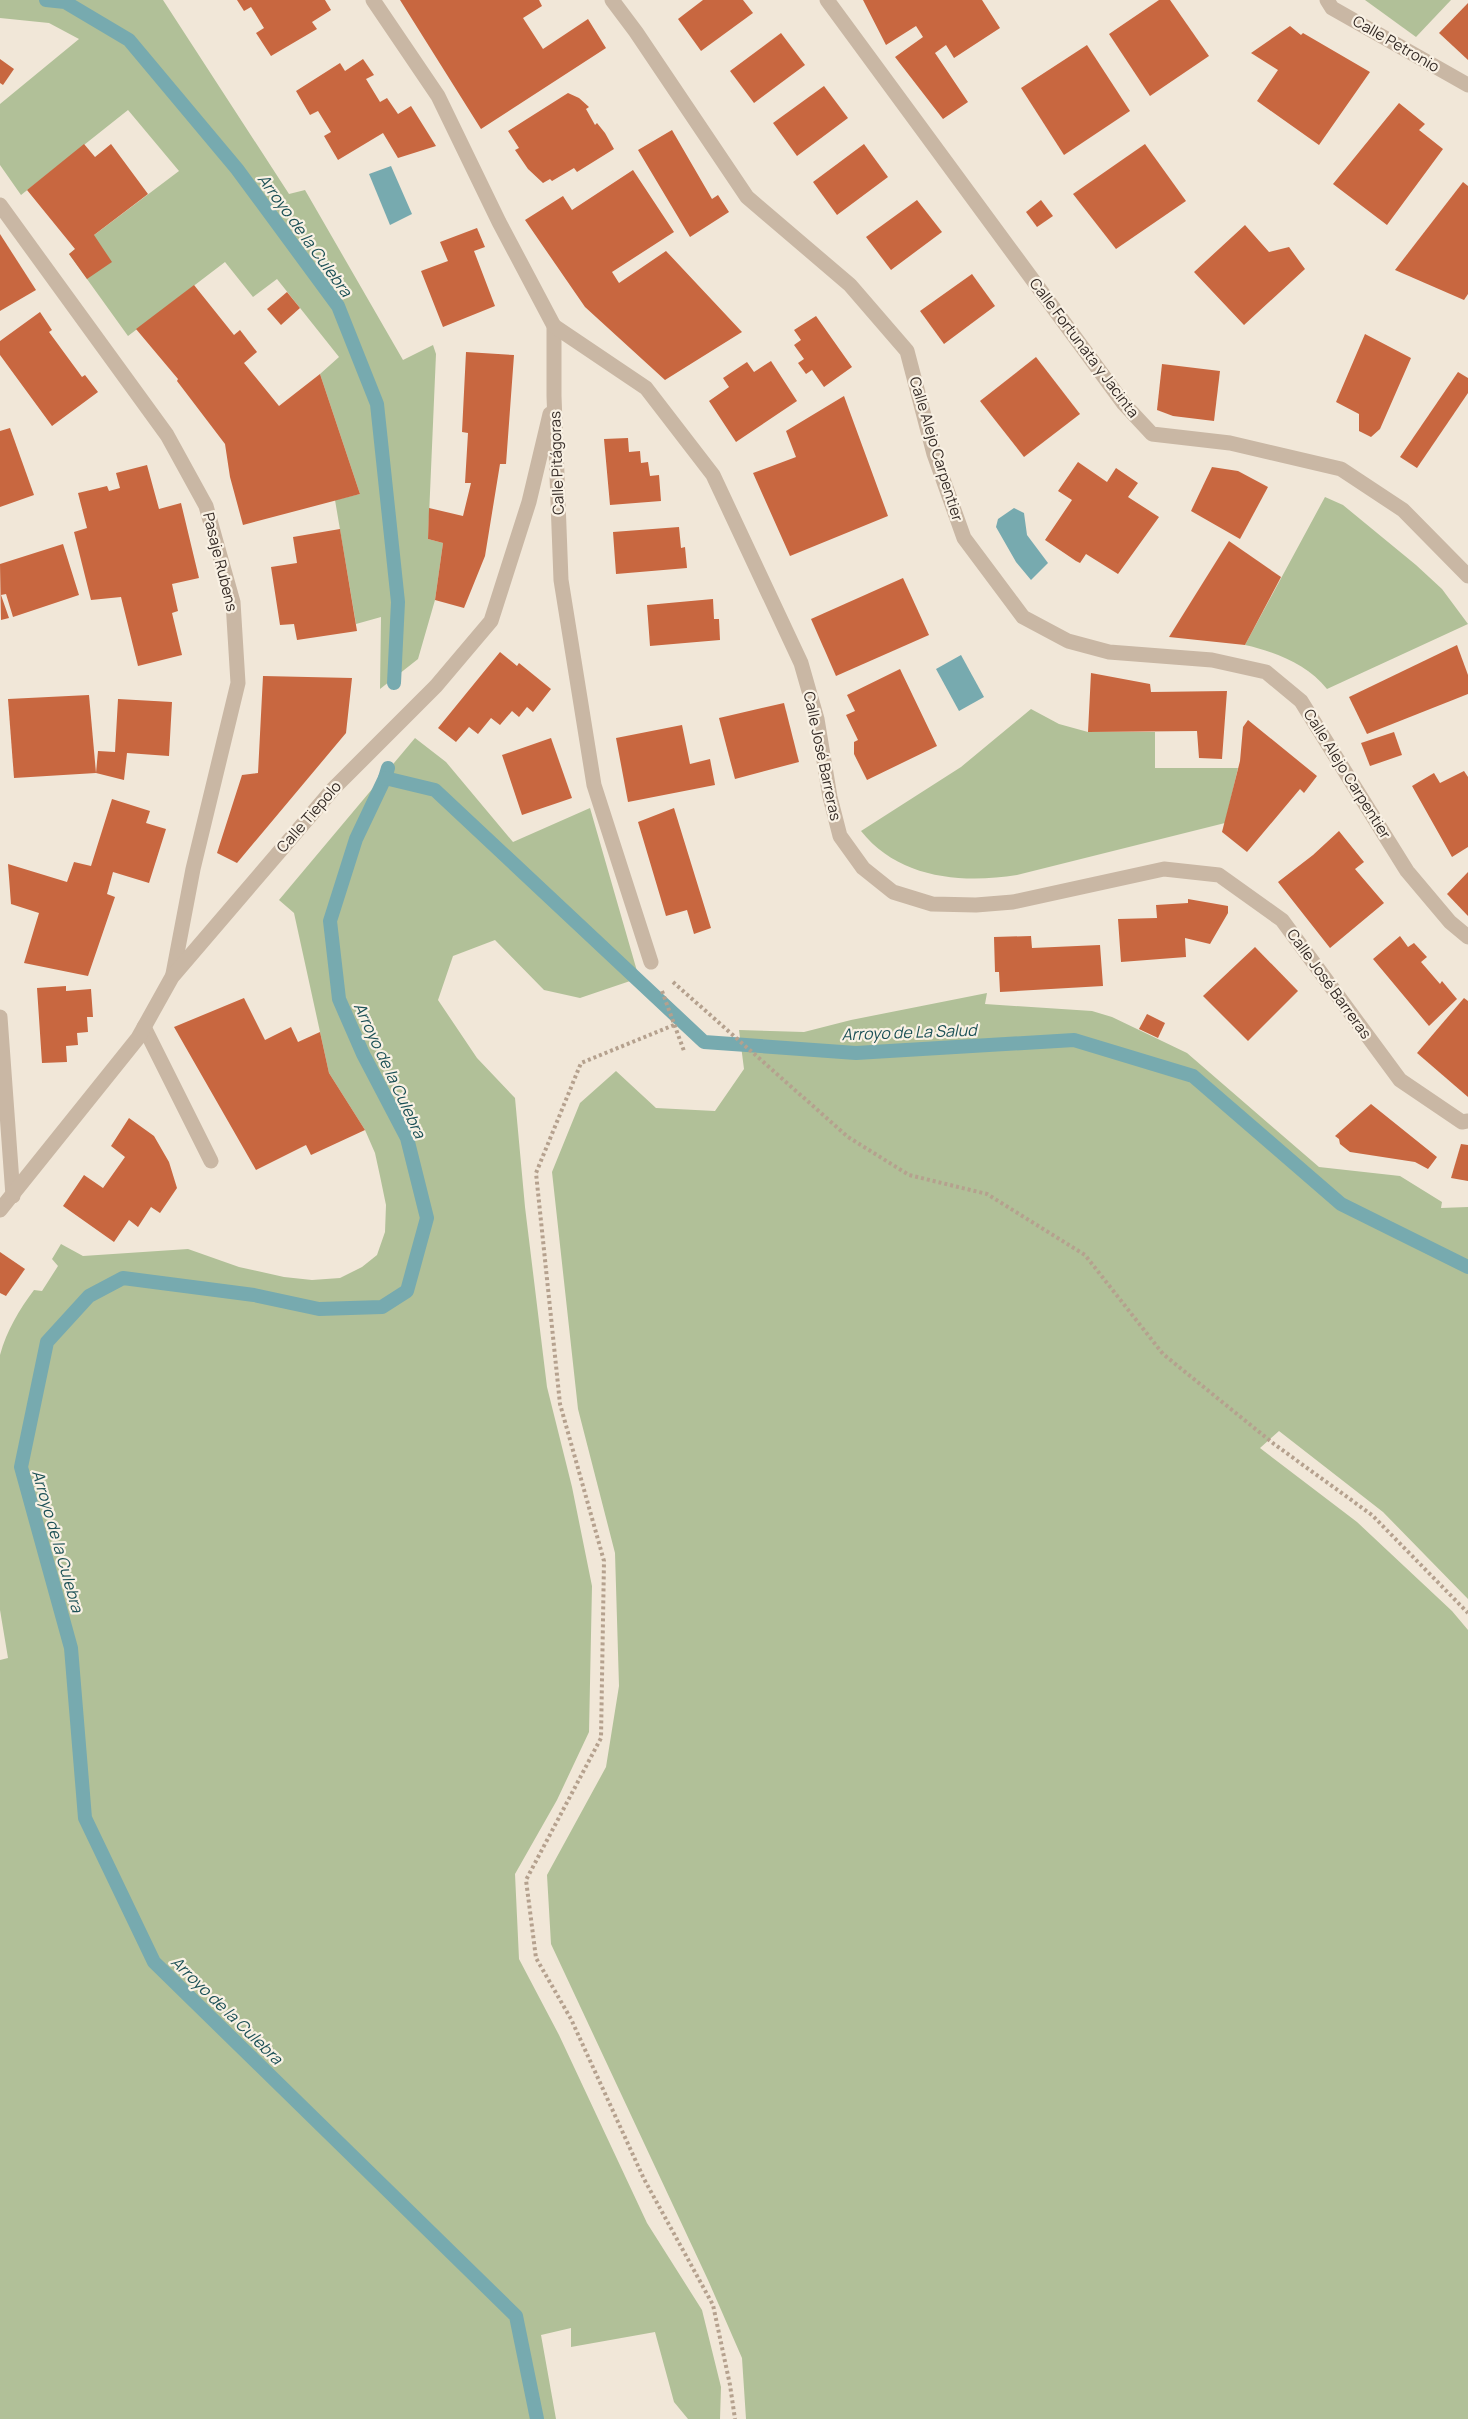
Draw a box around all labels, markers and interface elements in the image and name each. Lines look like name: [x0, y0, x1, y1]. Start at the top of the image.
street label: Calle Petronio: [1349, 10, 1444, 77]
water label: Arroyo de la Culebra: [253, 169, 358, 302]
street label: Calle Fortunata y Jacinta: [1025, 274, 1144, 422]
street label: Calle Alejo Carpentier: [905, 374, 969, 524]
street label: Calle Pitágoras: [544, 411, 569, 515]
street label: Pasaje Rubens: [198, 510, 243, 614]
street label: Calle José Barreras: [799, 689, 846, 823]
street label: Calle Alejo Carpentier: [1299, 705, 1396, 843]
street label: Calle Tiepolo: [272, 776, 346, 857]
street label: Calle José Barreras: [1282, 924, 1377, 1043]
water label: Arroyo de la Culebra: [349, 999, 432, 1142]
water label: Arroyo de La Salud: [841, 1019, 979, 1045]
water label: Arroyo de la Culebra: [27, 1467, 89, 1616]
water label: Arroyo de la Culebra: [166, 1951, 288, 2070]

